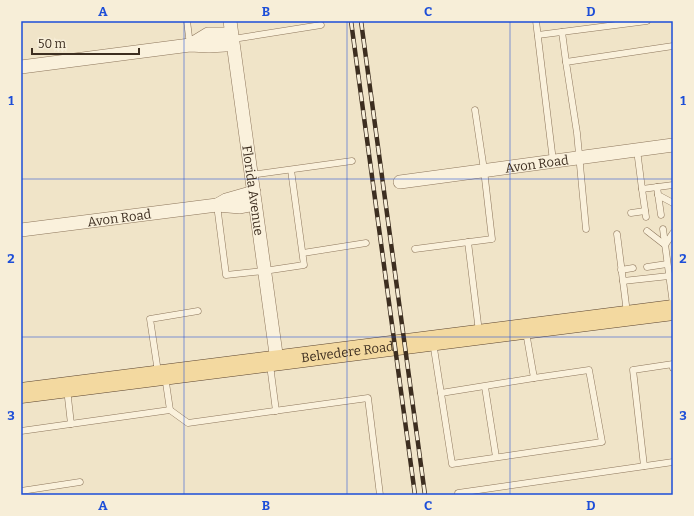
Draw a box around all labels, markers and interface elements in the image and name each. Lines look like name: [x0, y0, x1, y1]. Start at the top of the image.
text: A: [98, 4, 108, 19]
text: B: [262, 4, 270, 19]
text: C: [424, 4, 432, 19]
text: D: [586, 4, 596, 19]
scale bar: [32, 30, 139, 56]
text: 50 m: [38, 37, 67, 51]
text: 1: [8, 93, 14, 108]
text: 1: [680, 93, 686, 108]
street label: Florida Avenue: [239, 144, 267, 236]
street label: Avon Road: [504, 152, 570, 176]
street label: Avon Road: [87, 206, 152, 229]
text: 2: [7, 251, 15, 266]
text: 2: [679, 251, 687, 266]
street label: Belvedere Road: [300, 339, 395, 365]
text: 3: [7, 408, 15, 423]
text: 3: [679, 408, 687, 423]
text: A: [98, 498, 108, 513]
text: B: [262, 498, 270, 513]
text: C: [424, 498, 432, 513]
text: D: [586, 498, 596, 513]

